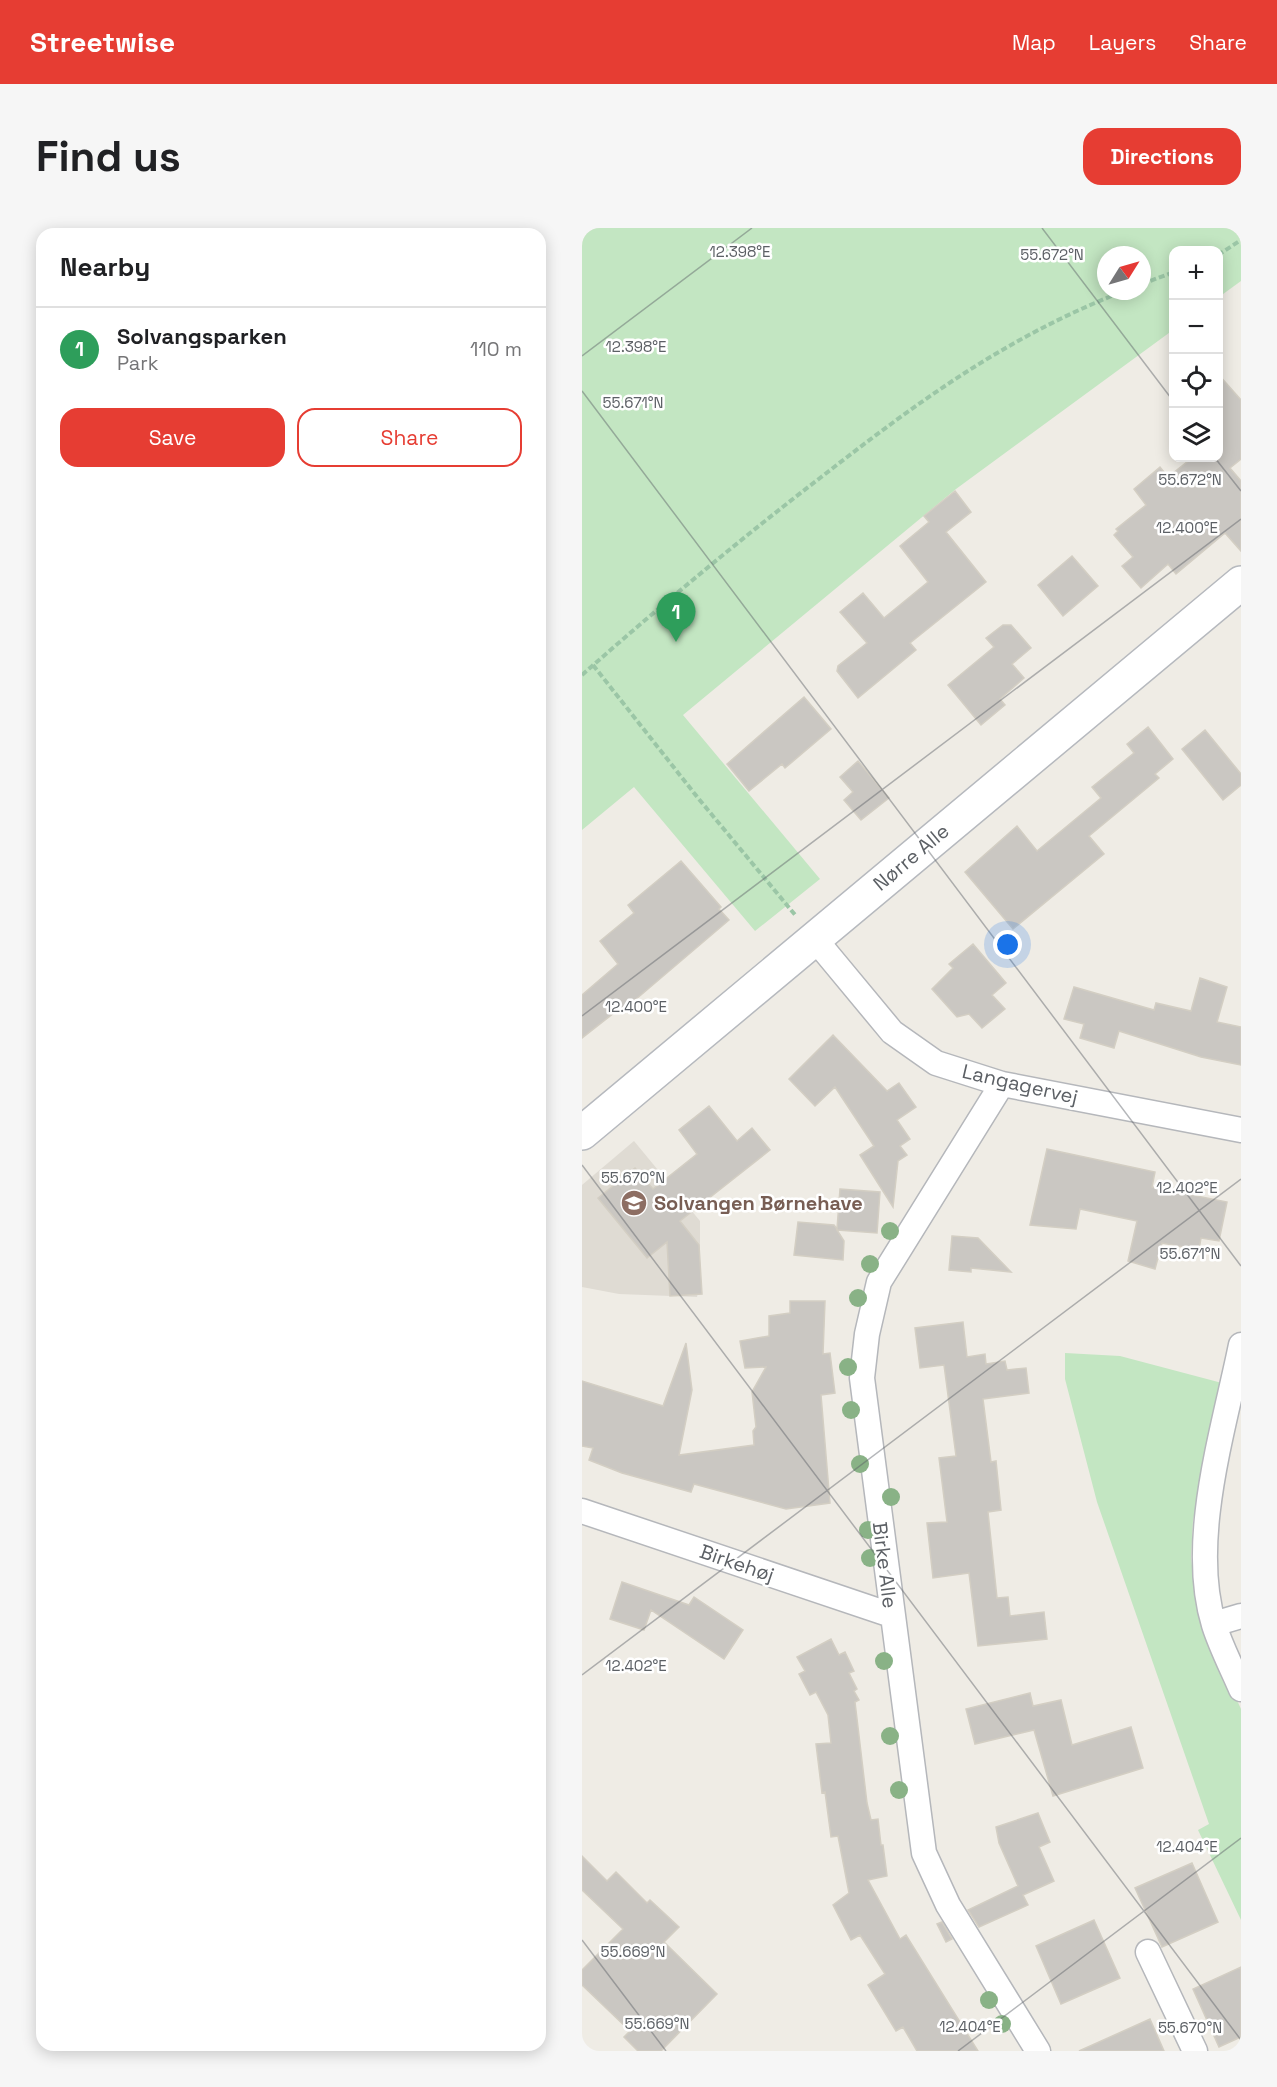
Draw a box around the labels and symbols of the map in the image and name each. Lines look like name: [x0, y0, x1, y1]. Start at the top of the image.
text: 12.398°E: [710, 242, 770, 261]
text: 55.672°N: [1020, 245, 1084, 264]
north arrow: [1097, 246, 1151, 300]
text: 12.398°E: [606, 337, 666, 356]
text: 55.671°N: [603, 393, 663, 412]
text: 55.672°N: [1158, 470, 1222, 489]
text: 12.400°E: [1156, 518, 1218, 537]
pin: 1: [656, 592, 695, 642]
street label: Nørre Alle: [868, 818, 954, 896]
your location: [993, 930, 1022, 959]
text: 12.400°E: [605, 997, 667, 1016]
street label: Langagervej: [960, 1058, 1080, 1110]
text: 55.670°N: [601, 1168, 665, 1187]
text: 12.402°E: [1156, 1178, 1218, 1197]
school or university icon: Solvangen Børnehave: [619, 1188, 649, 1218]
place label: Solvangen Børnehave: [654, 1190, 863, 1216]
text: 55.671°N: [1160, 1244, 1220, 1263]
street label: Birke Alle: [867, 1520, 903, 1610]
street label: Birkehøj: [696, 1538, 778, 1588]
text: 12.402°E: [605, 1656, 667, 1675]
text: 12.404°E: [1156, 1837, 1218, 1856]
text: 55.669°N: [601, 1942, 665, 1961]
text: 55.669°N: [625, 2014, 689, 2033]
text: 12.404°E: [939, 2017, 1001, 2036]
text: 55.670°N: [1158, 2018, 1222, 2037]

